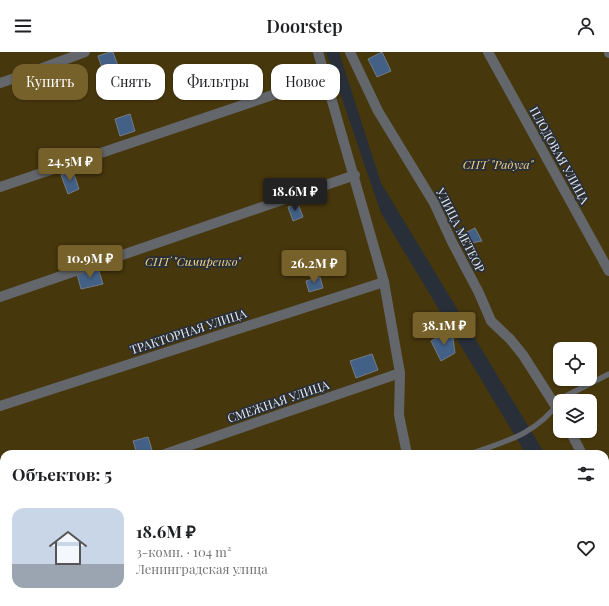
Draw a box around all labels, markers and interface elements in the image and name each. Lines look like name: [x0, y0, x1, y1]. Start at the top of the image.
text: Doorstep: [266, 14, 343, 38]
icon: menu: [12, 15, 34, 37]
icon: person: [575, 15, 597, 37]
chip: Купить: [12, 64, 88, 100]
chip: Снять: [96, 64, 165, 100]
chip: Фильтры: [173, 64, 263, 100]
chip: Новое: [271, 64, 340, 100]
street label: ПЛОДОВАЯ УЛИЦА: [527, 103, 594, 207]
pin: 24.5M ₽: [33, 148, 107, 182]
text: 24.5M ₽: [47, 152, 93, 169]
park label: СНТ "Радуга": [463, 156, 535, 172]
pin: 18.6M ₽: [258, 178, 332, 212]
text: 18.6M ₽: [272, 182, 318, 199]
street label: УЛИЦА МЕТЕОР: [432, 184, 489, 275]
pin: 10.9M ₽: [53, 245, 127, 279]
text: 10.9M ₽: [67, 249, 113, 266]
pin: 26.2M ₽: [277, 250, 351, 284]
park label: СНТ "Симиренко": [145, 253, 242, 269]
text: 26.2M ₽: [290, 254, 338, 271]
street label: ТРАКТОРНАЯ УЛИЦА: [128, 304, 249, 357]
pin: 38.1M ₽: [407, 312, 481, 346]
text: 38.1M ₽: [422, 316, 466, 333]
map controls: [553, 342, 597, 438]
button: locate: [553, 342, 597, 386]
street label: СМЕЖНАЯ УЛИЦА: [225, 376, 331, 426]
button: layers: [553, 394, 597, 438]
text: Объектов: 5: [12, 463, 112, 485]
icon: filters: [575, 463, 597, 485]
text: 18.6M ₽: [136, 520, 196, 542]
icon: home: [44, 524, 92, 572]
icon: heart: [575, 537, 597, 559]
text: 3-комн. · 104 m²: [136, 543, 231, 560]
text: Ленинградская улица: [136, 560, 268, 577]

